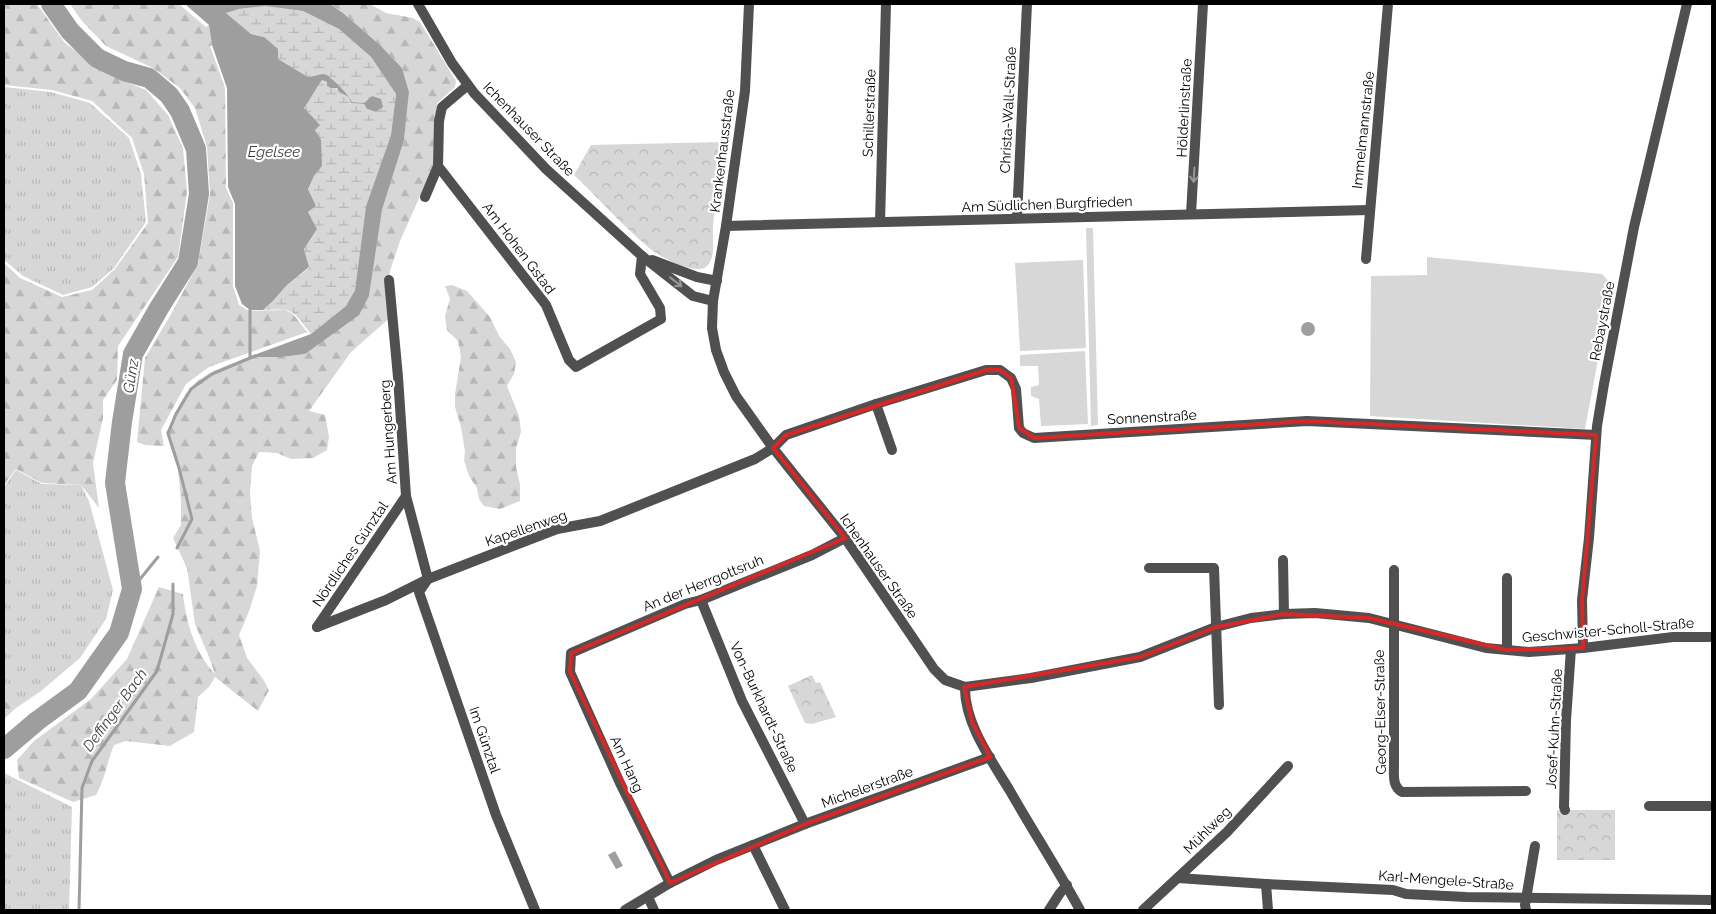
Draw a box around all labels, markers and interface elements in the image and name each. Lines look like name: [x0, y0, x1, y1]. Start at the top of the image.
street label: Christa-Wall-Straße: [997, 46, 1019, 174]
street label: Hölderlinstraße: [1173, 58, 1195, 158]
street label: Schillerstraße: [859, 69, 879, 157]
street label: Immelmannstraße: [1349, 71, 1377, 189]
street label: Ichenhauser Straße: [480, 79, 578, 179]
street label: Krankenhausstraße: [707, 89, 737, 213]
water label: Egelsee: [248, 143, 300, 161]
one-way arrow: [1189, 166, 1198, 182]
street label: Am Südlichen Burgfrieden: [961, 193, 1133, 215]
street label: Am Hohen Gstad: [479, 199, 559, 297]
one-way arrow: [669, 277, 682, 288]
street label: Rebaystraße: [1586, 280, 1618, 362]
water label: Günz: [119, 357, 143, 394]
street label: Am Hungerberg: [376, 379, 400, 485]
street label: Sonnenstraße: [1107, 407, 1197, 427]
street label: Nördliches Günztal: [309, 498, 391, 610]
street label: Kapellenweg: [483, 507, 569, 549]
street label: Ichenhauser Straße: [837, 510, 921, 622]
street label: An der Herrgottsruh: [640, 551, 766, 615]
street label: Geschwister-Scholl-Straße: [1521, 615, 1695, 645]
street label: Von-Burkhardt-Straße: [727, 639, 801, 775]
street label: Georg-Elser-Straße: [1371, 649, 1389, 775]
water label: Deffinger Bach: [79, 665, 151, 755]
street label: Josef-Kuhn-Straße: [1543, 668, 1565, 790]
street label: Im Günztal: [466, 705, 504, 776]
street label: Am Hang: [607, 733, 647, 795]
street label: Michelerstraße: [819, 763, 915, 811]
street label: Mühlweg: [1180, 803, 1234, 857]
street label: Karl-Mengele-Straße: [1378, 867, 1514, 893]

